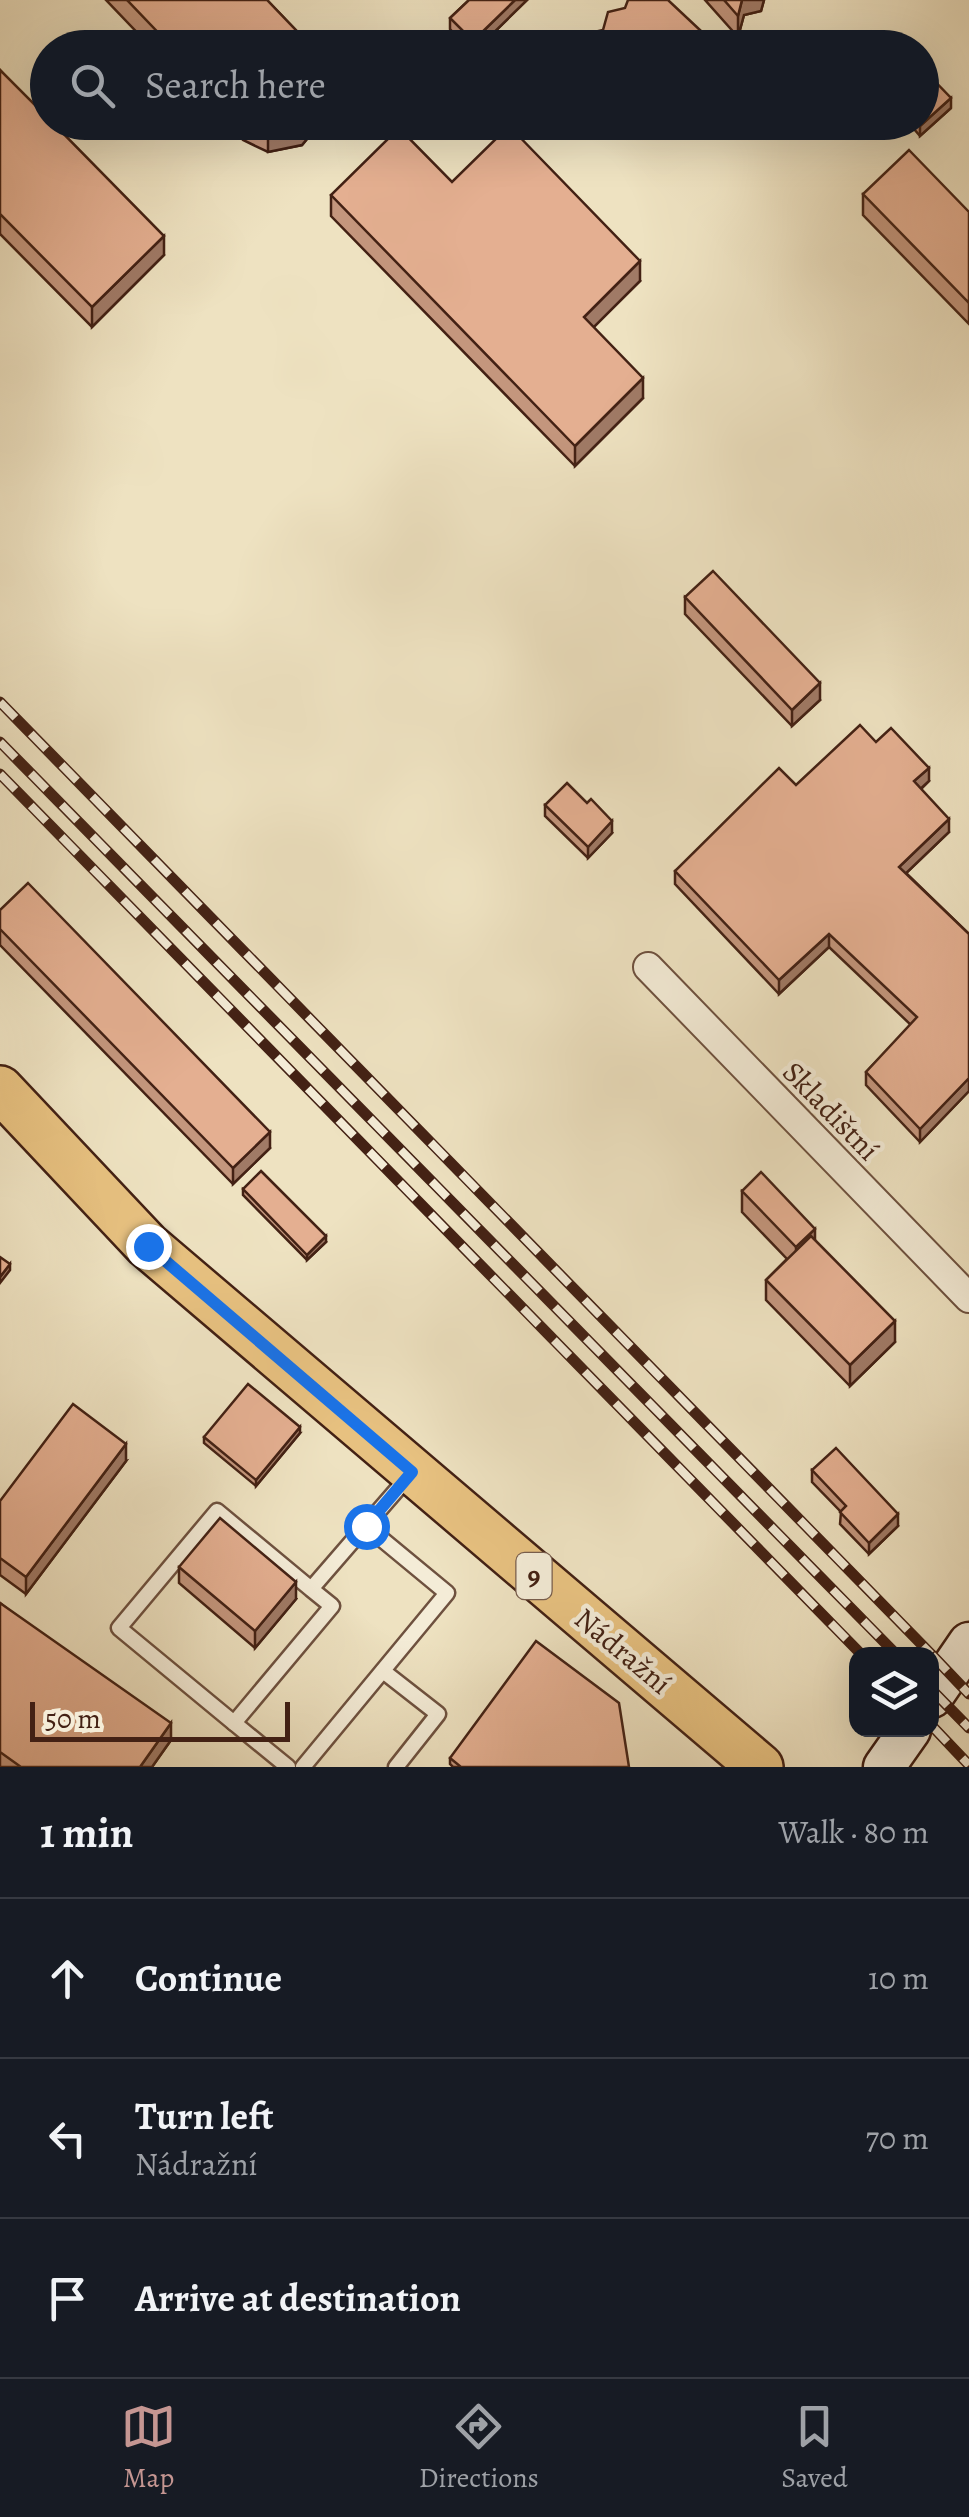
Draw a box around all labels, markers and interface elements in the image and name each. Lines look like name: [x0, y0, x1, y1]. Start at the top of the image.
search box: [30, 30, 939, 140]
icon: search: [65, 58, 120, 113]
text: Search here: [145, 59, 326, 111]
street label: Skladištní: [774, 1053, 888, 1169]
route end: [126, 1224, 172, 1270]
route start: [344, 1504, 390, 1550]
road number: 9: [516, 1553, 552, 1599]
street label: Nádražní: [566, 1599, 680, 1703]
map controls: [849, 1647, 939, 1737]
button: layers: [849, 1647, 939, 1737]
scale bar: [30, 1697, 290, 1742]
text: 50 m: [45, 1700, 101, 1738]
text: 1 min: [40, 1804, 133, 1861]
text: Walk · 80 m: [779, 1810, 929, 1854]
icon: ahead: [40, 1951, 95, 2006]
text: Continue: [135, 1952, 282, 2004]
text: 10 m: [868, 1956, 929, 2000]
text: Turn left: [135, 2090, 274, 2142]
icon: left: [40, 2111, 95, 2166]
text: 70 m: [866, 2116, 929, 2160]
text: Nádražní: [135, 2142, 258, 2186]
icon: arrive: [40, 2271, 95, 2326]
text: Arrive at destination: [135, 2272, 461, 2324]
tab: Map: [121, 2399, 176, 2497]
tab: Directions: [419, 2399, 539, 2497]
tab: Saved: [781, 2399, 848, 2497]

